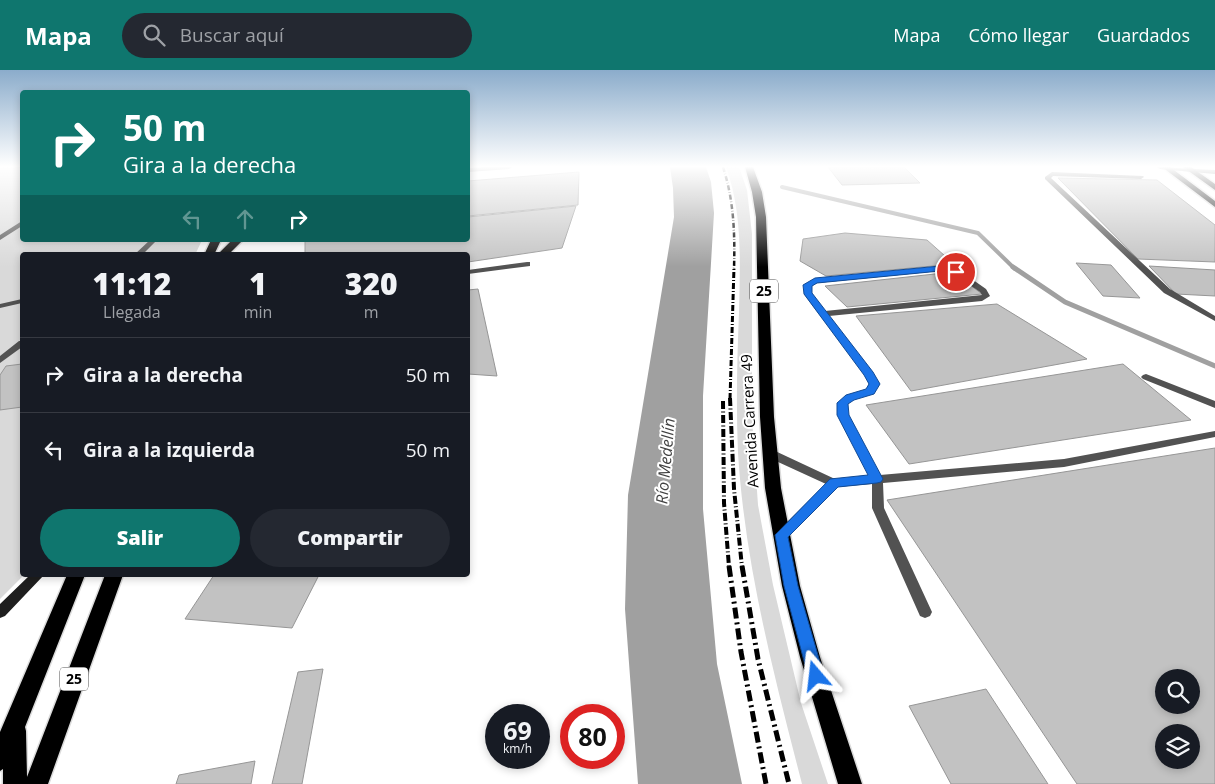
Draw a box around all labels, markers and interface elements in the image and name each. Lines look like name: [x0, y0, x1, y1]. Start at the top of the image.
search box: [122, 13, 472, 58]
text: Mapa: [25, 19, 92, 52]
icon: search: [140, 21, 168, 49]
text: Buscar aquí: [180, 22, 284, 48]
text: Mapa: [893, 23, 940, 47]
text: Cómo llegar: [968, 23, 1069, 47]
text: Guardados: [1097, 23, 1190, 47]
text: 50 m: [123, 104, 206, 151]
icon: right: [40, 110, 105, 175]
text: Gira a la derecha: [123, 149, 296, 179]
icon: left: [178, 205, 206, 233]
icon: ahead: [231, 205, 259, 233]
icon: right: [284, 205, 312, 233]
pin: [935, 251, 977, 293]
icon: arrive: [942, 258, 970, 286]
text: 11:12: [92, 263, 171, 304]
text: 1: [249, 263, 267, 304]
text: 320: [345, 263, 398, 304]
road number: 25: [750, 280, 778, 302]
text: Llegada: [103, 301, 161, 323]
text: min: [244, 301, 272, 323]
text: m: [364, 301, 379, 323]
street label: Avenida Carrera 49: [736, 354, 762, 488]
icon: right: [40, 361, 68, 389]
text: Gira a la derecha: [83, 362, 243, 388]
text: 50 m: [406, 362, 450, 388]
water label: Río Medellín: [650, 417, 680, 505]
icon: left: [40, 436, 68, 464]
text: Gira a la izquierda: [83, 437, 255, 463]
text: 50 m: [406, 437, 450, 463]
button: Salir: [40, 509, 240, 567]
button: Compartir: [250, 509, 450, 567]
position arrow: [789, 649, 841, 701]
road number: 25: [60, 668, 88, 690]
map controls: [1155, 669, 1200, 769]
button: search: [1155, 669, 1200, 714]
speed limit sign: 80: [560, 704, 625, 769]
text: 69: [503, 713, 532, 747]
button: layers: [1155, 724, 1200, 769]
text: km/h: [503, 740, 532, 757]

